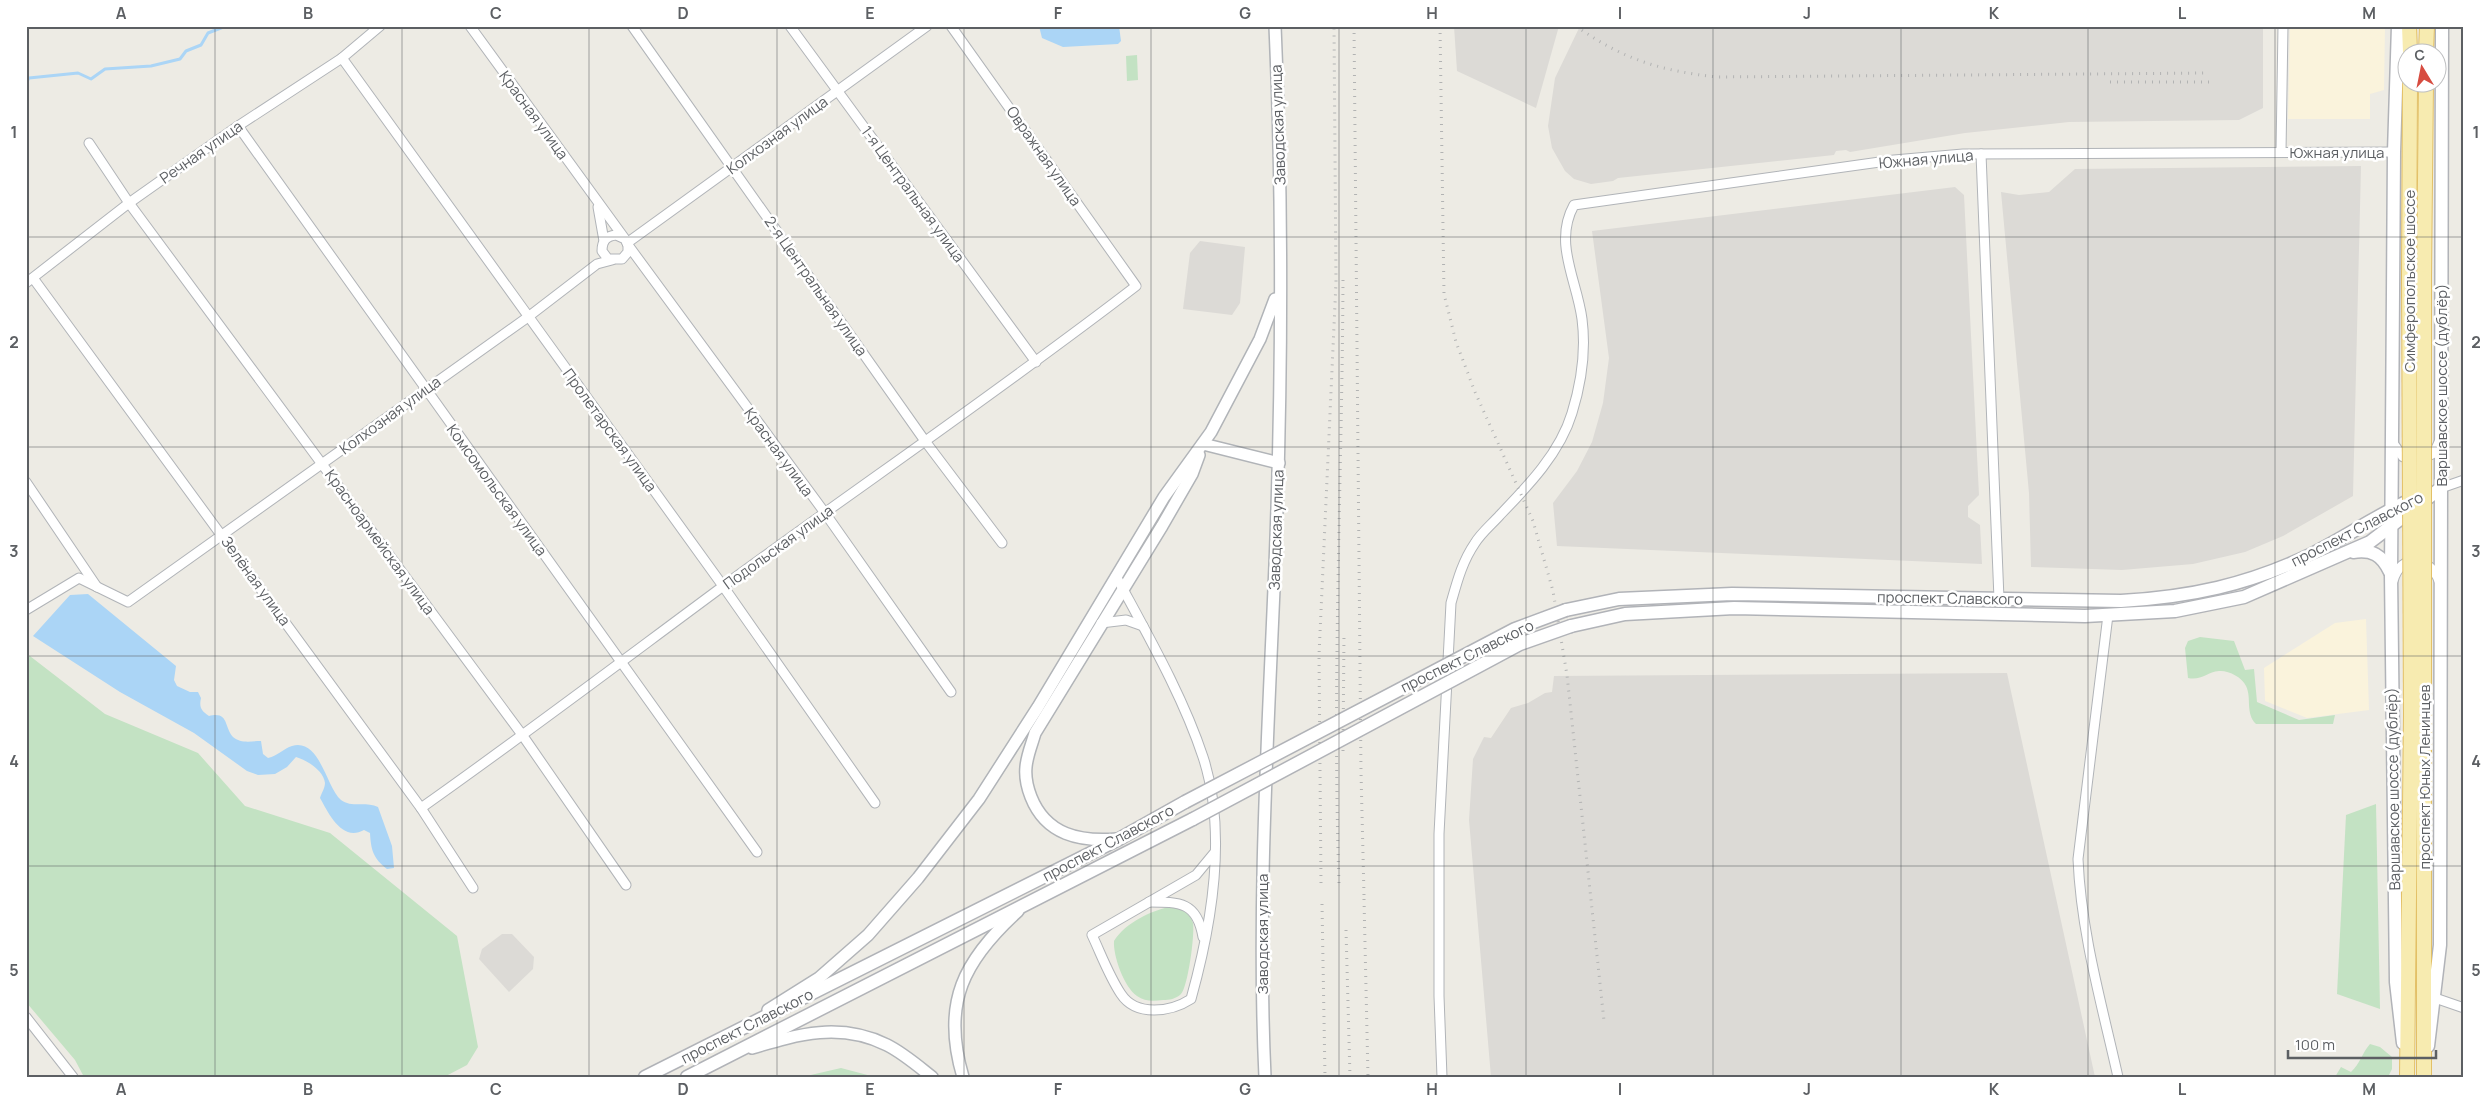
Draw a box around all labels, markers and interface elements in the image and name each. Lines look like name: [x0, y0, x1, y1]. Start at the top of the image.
text: A: [116, 2, 127, 24]
text: B: [303, 2, 313, 24]
text: C: [490, 2, 502, 24]
text: D: [677, 2, 689, 24]
text: E: [865, 2, 875, 24]
text: F: [1054, 2, 1063, 24]
text: G: [1239, 2, 1251, 24]
text: H: [1426, 2, 1438, 24]
text: I: [1618, 2, 1622, 24]
text: J: [1803, 2, 1811, 24]
text: K: [1989, 2, 2000, 24]
text: L: [2178, 2, 2187, 24]
text: M: [2362, 2, 2376, 24]
north arrow: [2398, 42, 2448, 92]
text: С: [2413, 44, 2426, 65]
street label: Заводская улица: [1265, 64, 1291, 186]
street label: Красная улица: [495, 66, 573, 164]
street label: Колхозная улица: [722, 91, 832, 179]
street label: Овражная улица: [1002, 102, 1086, 210]
street label: Речная улица: [155, 116, 247, 188]
text: 1: [10, 121, 18, 143]
text: 1: [2472, 121, 2480, 143]
street label: 1-я Центральная улица: [856, 122, 970, 266]
street label: Южная улица: [2290, 142, 2384, 163]
street label: Южная улица: [1878, 144, 1974, 174]
street label: Симферопольское шоссе: [2399, 189, 2420, 372]
street label: 2-я Центральная улица: [760, 212, 872, 360]
street label: Варшавское шоссе (дублёр): [2431, 284, 2452, 486]
text: 2: [9, 331, 19, 353]
text: 2: [2471, 331, 2481, 353]
street label: Пролетарская улица: [558, 364, 662, 496]
street label: Колхозная улица: [335, 371, 445, 459]
street label: Красная улица: [740, 403, 818, 501]
street label: Комсомольская улица: [442, 420, 552, 560]
street label: Красноармейская улица: [320, 465, 440, 619]
street label: Заводская улица: [1263, 469, 1289, 591]
street label: проспект Славского: [2287, 486, 2427, 571]
street label: Подольская улица: [719, 500, 837, 594]
street label: Зелёная улица: [216, 532, 296, 630]
text: 3: [9, 540, 19, 562]
text: 3: [2471, 540, 2481, 562]
street label: проспект Славского: [1877, 586, 2023, 610]
street label: проспект Славского: [1397, 615, 1537, 697]
street label: проспект Юных Ленинцев: [2414, 684, 2435, 870]
street label: Варшавское шоссе (дублёр): [2381, 687, 2405, 891]
text: 4: [9, 750, 19, 772]
text: 4: [2471, 750, 2481, 772]
street label: проспект Славского: [1039, 799, 1177, 887]
street label: Заводская улица: [1252, 874, 1273, 994]
text: 5: [9, 959, 19, 981]
text: 5: [2471, 959, 2481, 981]
street label: проспект Славского: [677, 983, 817, 1068]
scale bar: [2288, 1028, 2435, 1060]
text: 100 m: [2295, 1034, 2335, 1055]
text: A: [116, 1078, 127, 1100]
text: B: [303, 1078, 313, 1100]
text: C: [490, 1078, 502, 1100]
text: D: [677, 1078, 689, 1100]
text: E: [865, 1078, 875, 1100]
text: F: [1054, 1078, 1063, 1100]
text: G: [1239, 1078, 1251, 1100]
text: H: [1426, 1078, 1438, 1100]
text: I: [1618, 1078, 1622, 1100]
text: J: [1803, 1078, 1811, 1100]
text: K: [1989, 1078, 2000, 1100]
text: L: [2178, 1078, 2187, 1100]
text: M: [2362, 1078, 2376, 1100]

